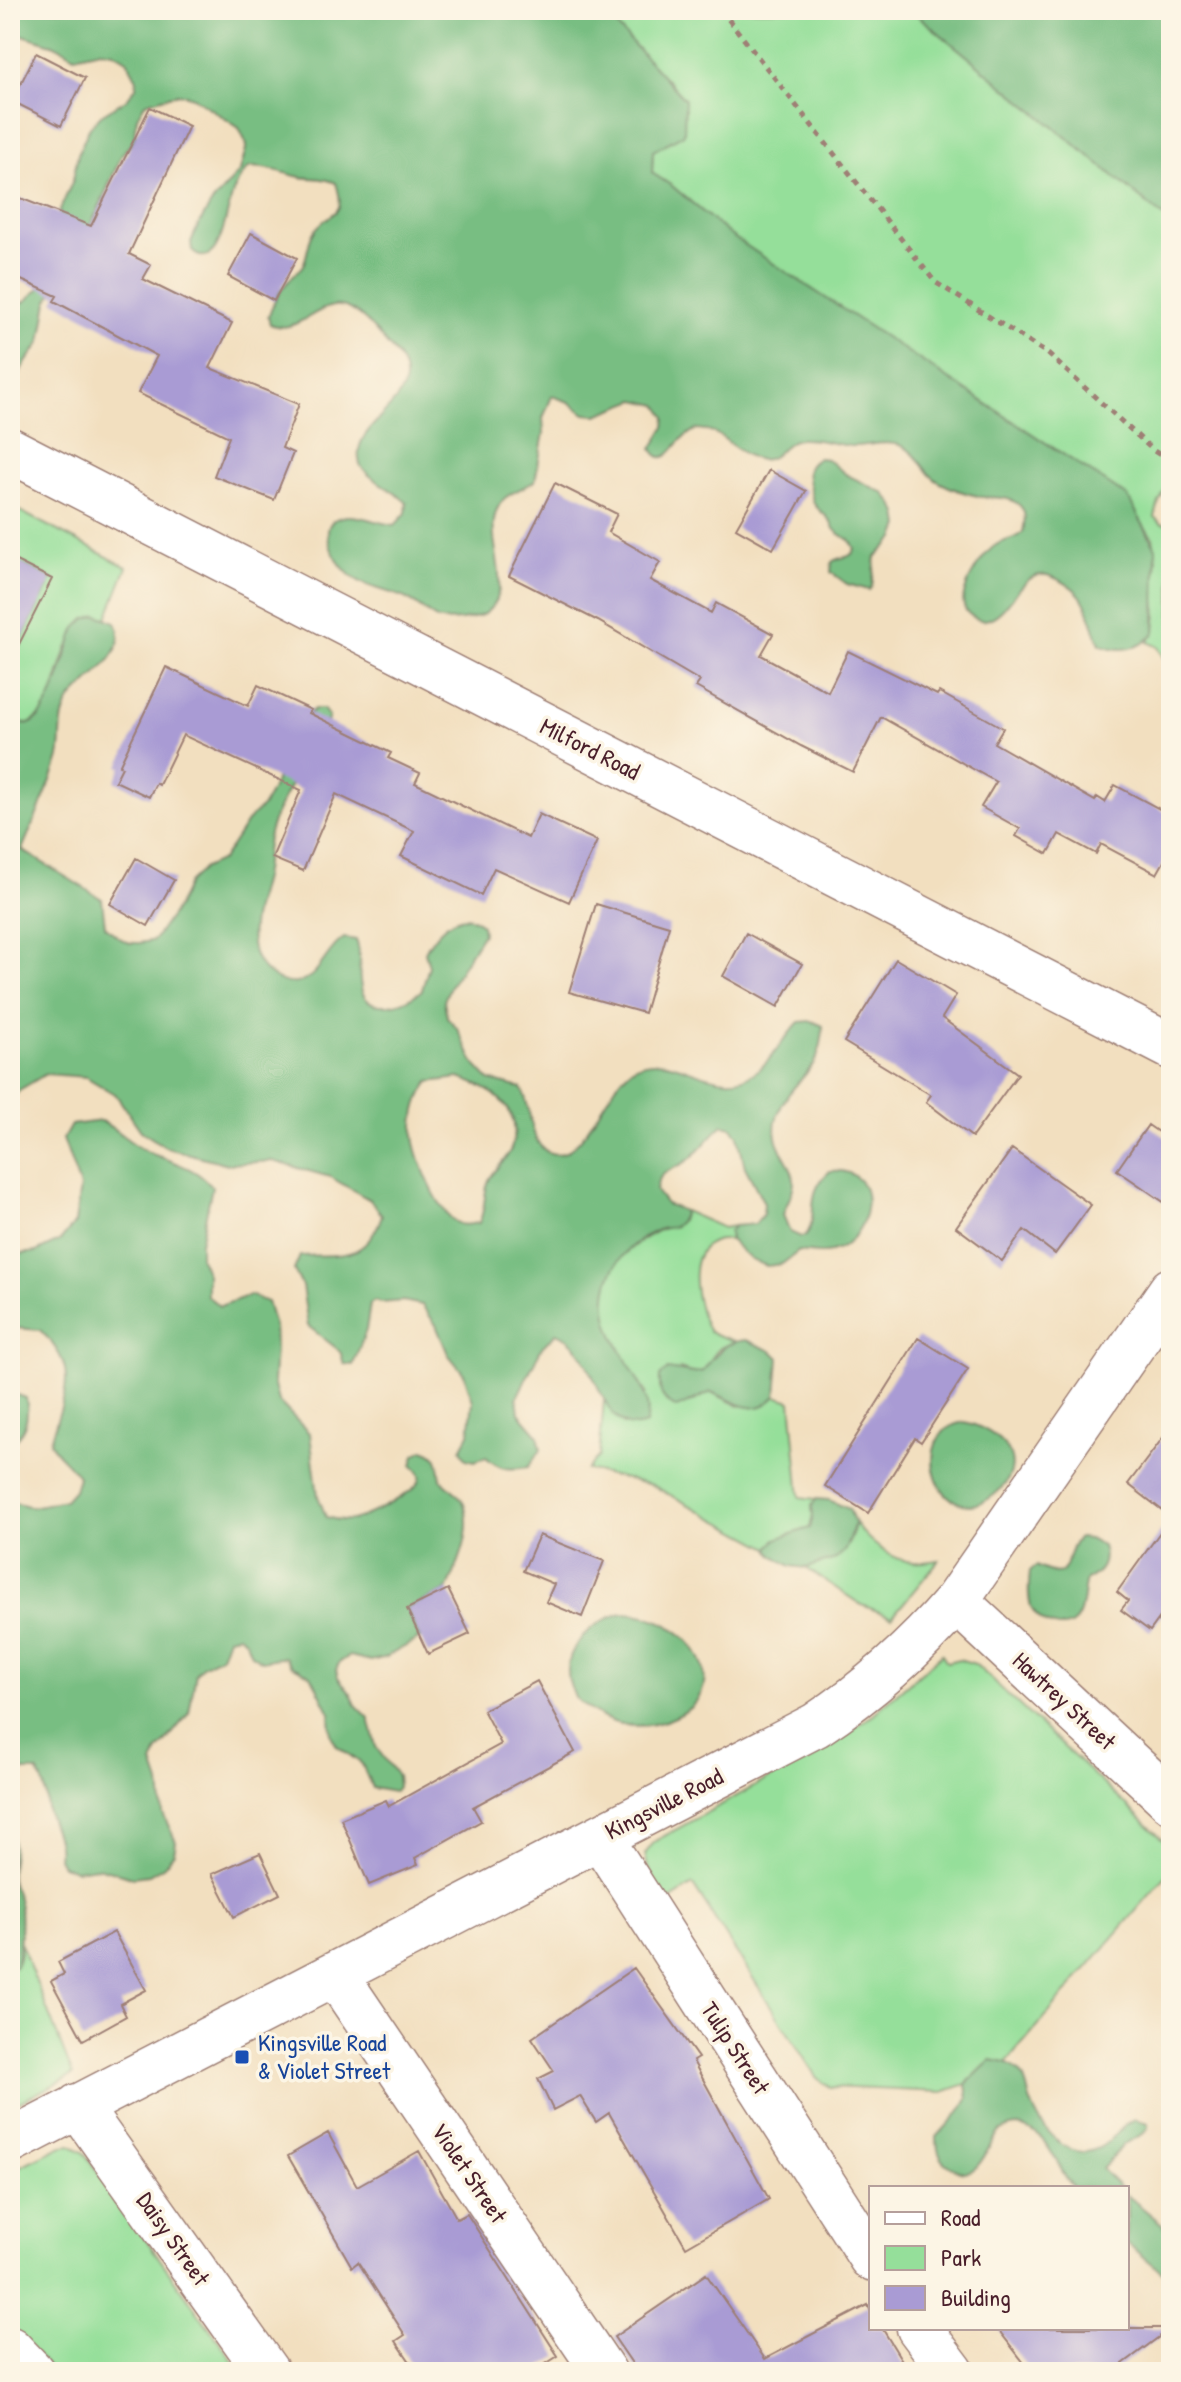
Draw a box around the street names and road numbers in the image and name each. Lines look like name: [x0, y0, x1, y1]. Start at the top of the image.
street label: Milford Road: [535, 709, 646, 787]
street label: Hawtrey Street: [1006, 1644, 1124, 1757]
street label: Kingsville Road: [599, 1760, 728, 1847]
street label: Tulip Street: [694, 1995, 778, 2101]
street label: Violet Street: [425, 2116, 515, 2229]
street label: Daisy Street: [130, 2185, 218, 2292]

